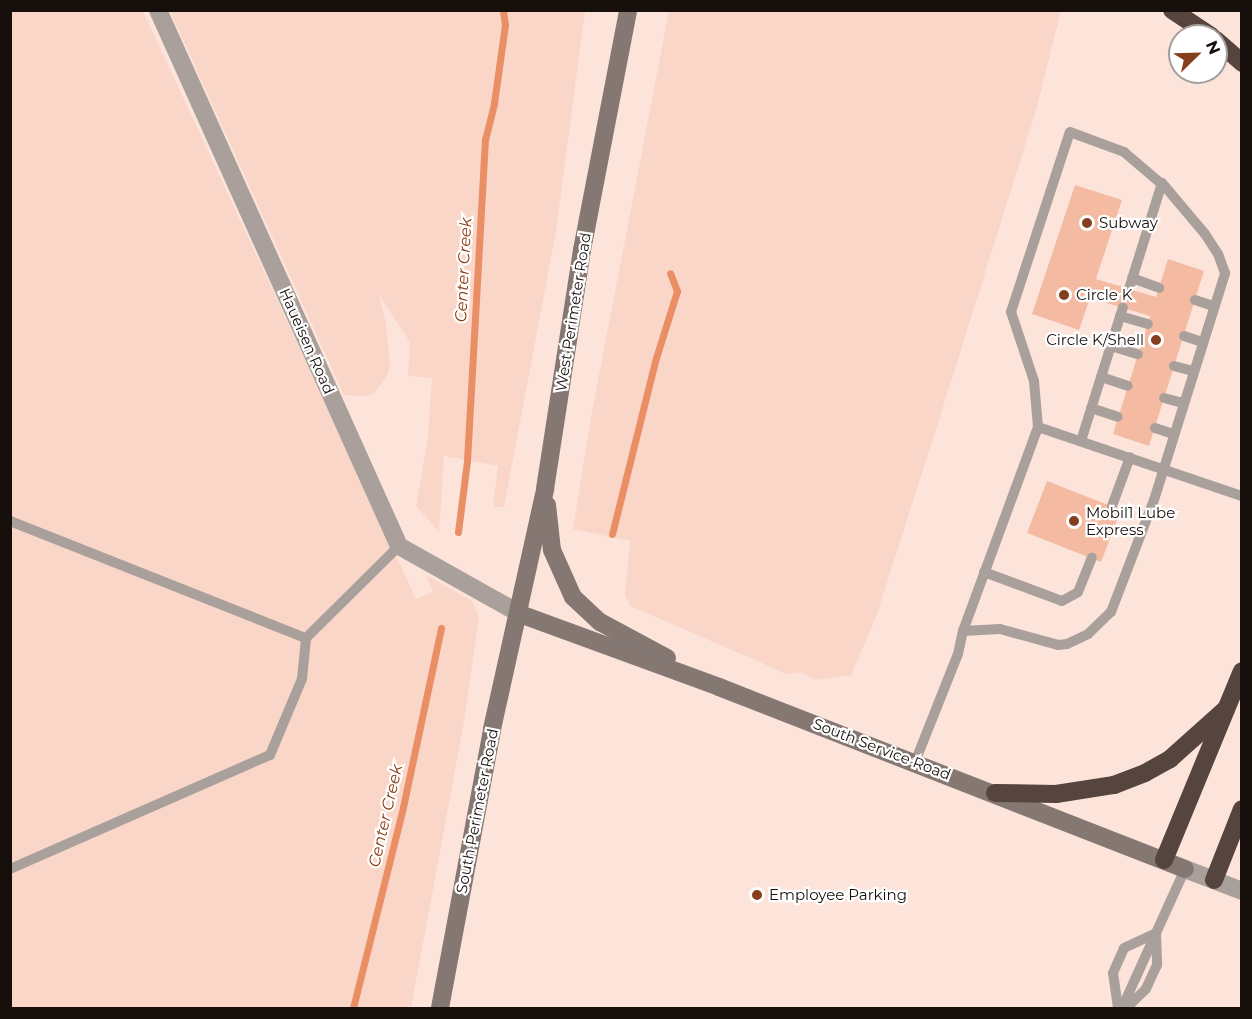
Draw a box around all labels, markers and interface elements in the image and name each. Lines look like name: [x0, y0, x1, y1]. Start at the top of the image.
north arrow: [1168, 24, 1228, 84]
text: N: [1202, 38, 1224, 57]
place label: Subway: [1099, 214, 1158, 232]
marker: Subway: [1080, 216, 1094, 230]
water label: Center Creek: [452, 217, 476, 323]
street label: West Perimeter Road: [552, 231, 594, 393]
street label: Haueisen Road: [276, 285, 338, 397]
place label: Circle K: [1076, 286, 1133, 304]
marker: Circle K: [1057, 288, 1071, 302]
place label: Circle K/Shell: [1046, 331, 1144, 349]
marker: Circle K/Shell: [1149, 333, 1163, 347]
place label: Mobil1 Lube Express: [1086, 503, 1175, 538]
marker: Mobil1 Lube Express: [1067, 514, 1081, 528]
street label: South Service Road: [811, 714, 953, 784]
street label: South Perimeter Road: [452, 727, 502, 895]
water label: Center Creek: [365, 763, 407, 869]
place label: Employee Parking: [769, 886, 907, 904]
marker: Employee Parking: [750, 888, 764, 902]

